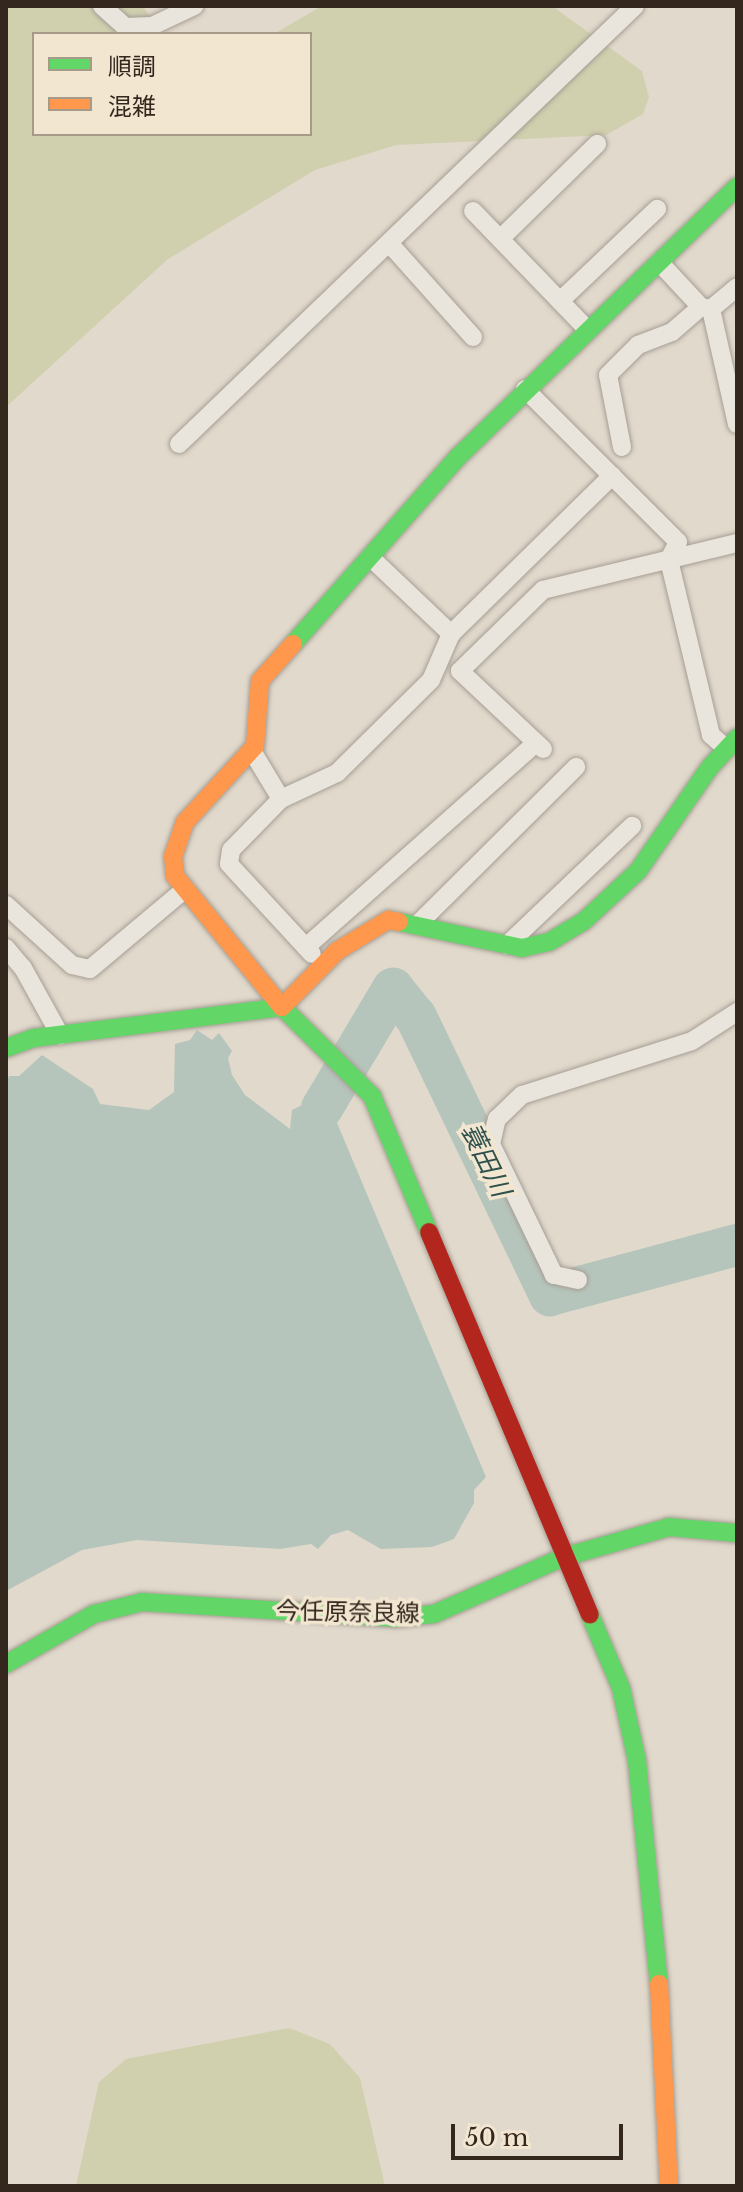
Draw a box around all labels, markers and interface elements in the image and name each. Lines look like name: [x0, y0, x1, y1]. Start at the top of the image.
legend: [32, 32, 312, 136]
text: 順調: [108, 52, 156, 81]
text: 混雑: [108, 92, 156, 121]
water label: 蓑田川: [454, 1118, 516, 1202]
street label: 今任原奈良線: [276, 1596, 420, 1628]
scale bar: [455, 2108, 627, 2158]
text: 50 m: [465, 2123, 528, 2152]

